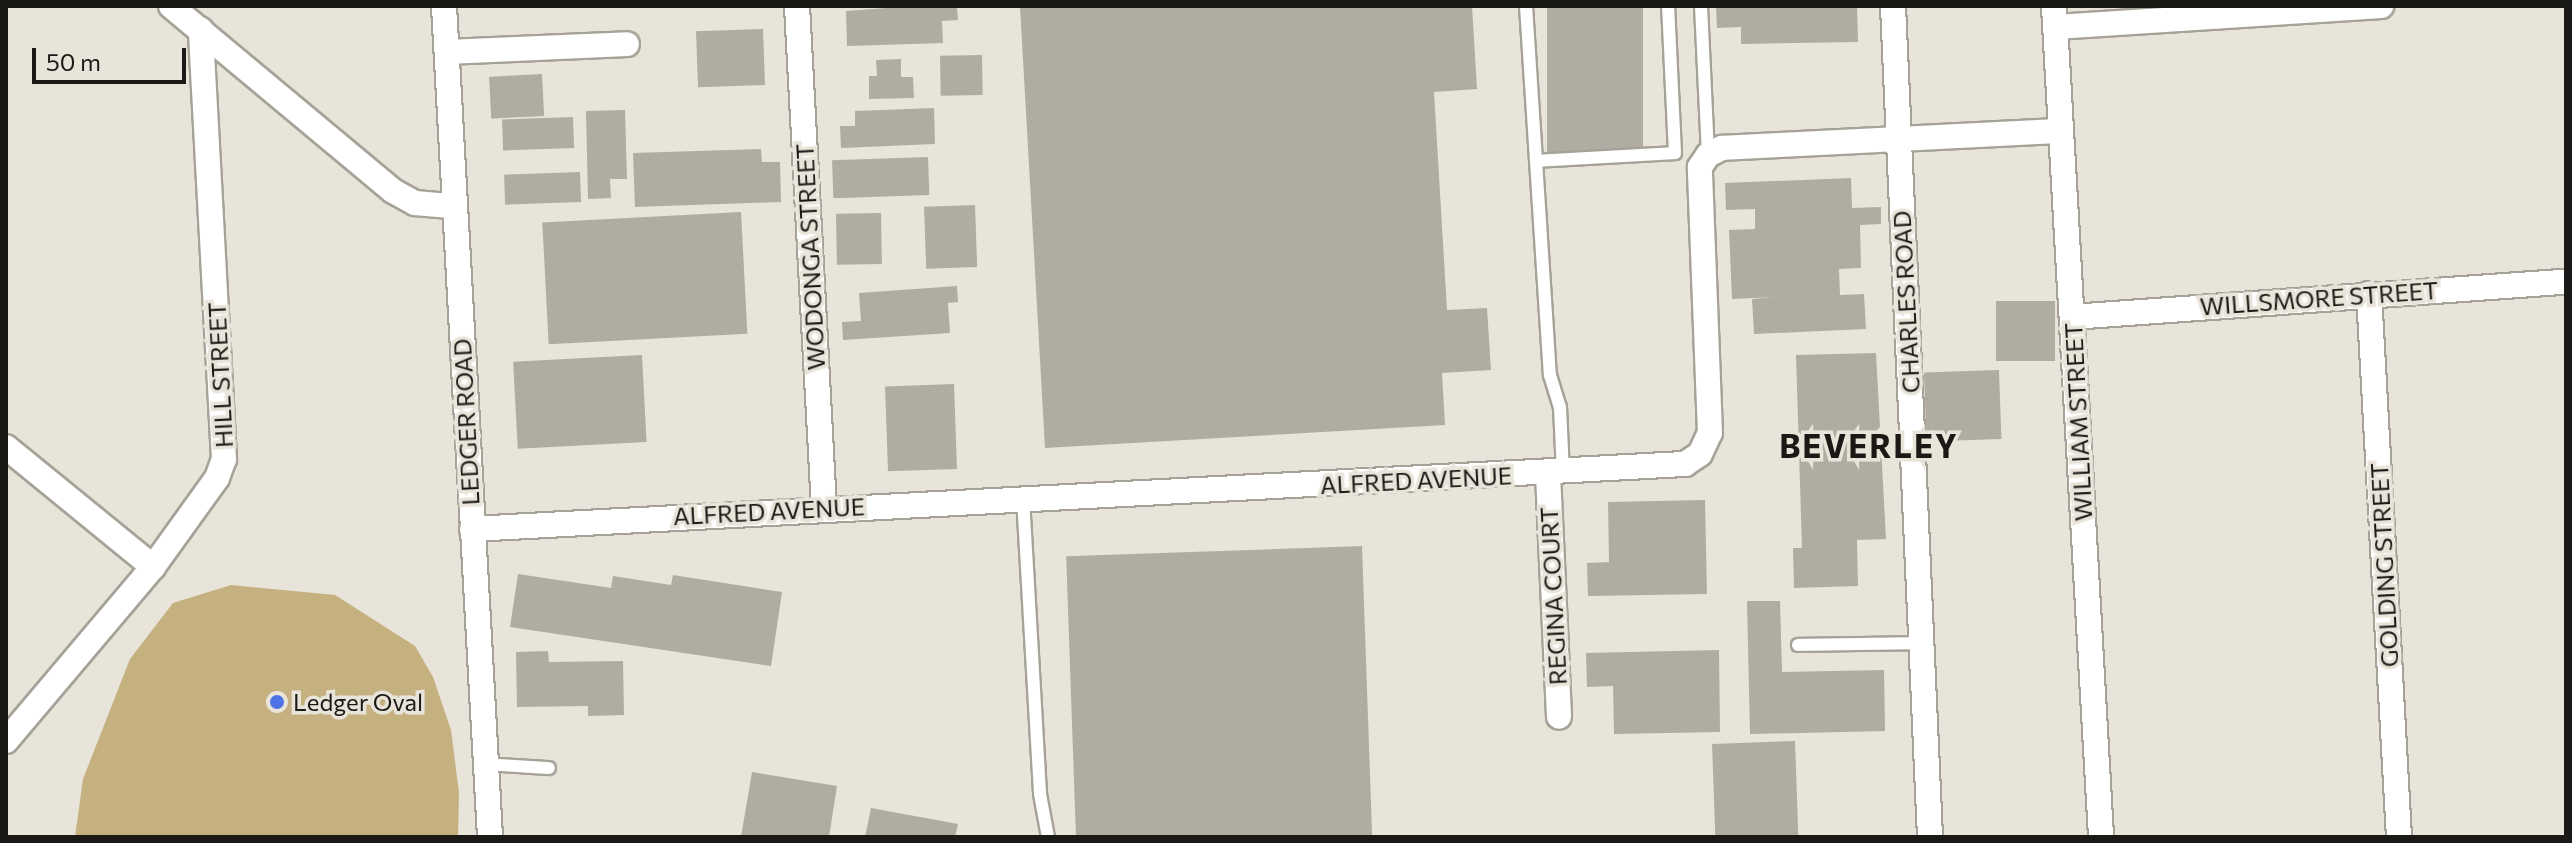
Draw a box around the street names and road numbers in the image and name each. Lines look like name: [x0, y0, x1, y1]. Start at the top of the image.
street label: WODONGA STREET: [790, 143, 830, 371]
street label: CHARLES ROAD: [1887, 210, 1925, 394]
street label: WILLSMORE STREET: [2199, 275, 2439, 321]
street label: HILL STREET: [202, 301, 238, 449]
street label: WILLIAM STREET: [2058, 322, 2098, 522]
street label: LEDGER ROAD: [447, 338, 485, 506]
street label: ALFRED AVENUE: [1319, 461, 1513, 499]
street label: GOLDING STREET: [2364, 462, 2404, 668]
street label: ALFRED AVENUE: [672, 492, 866, 530]
street label: REGINA COURT: [1534, 506, 1572, 686]

